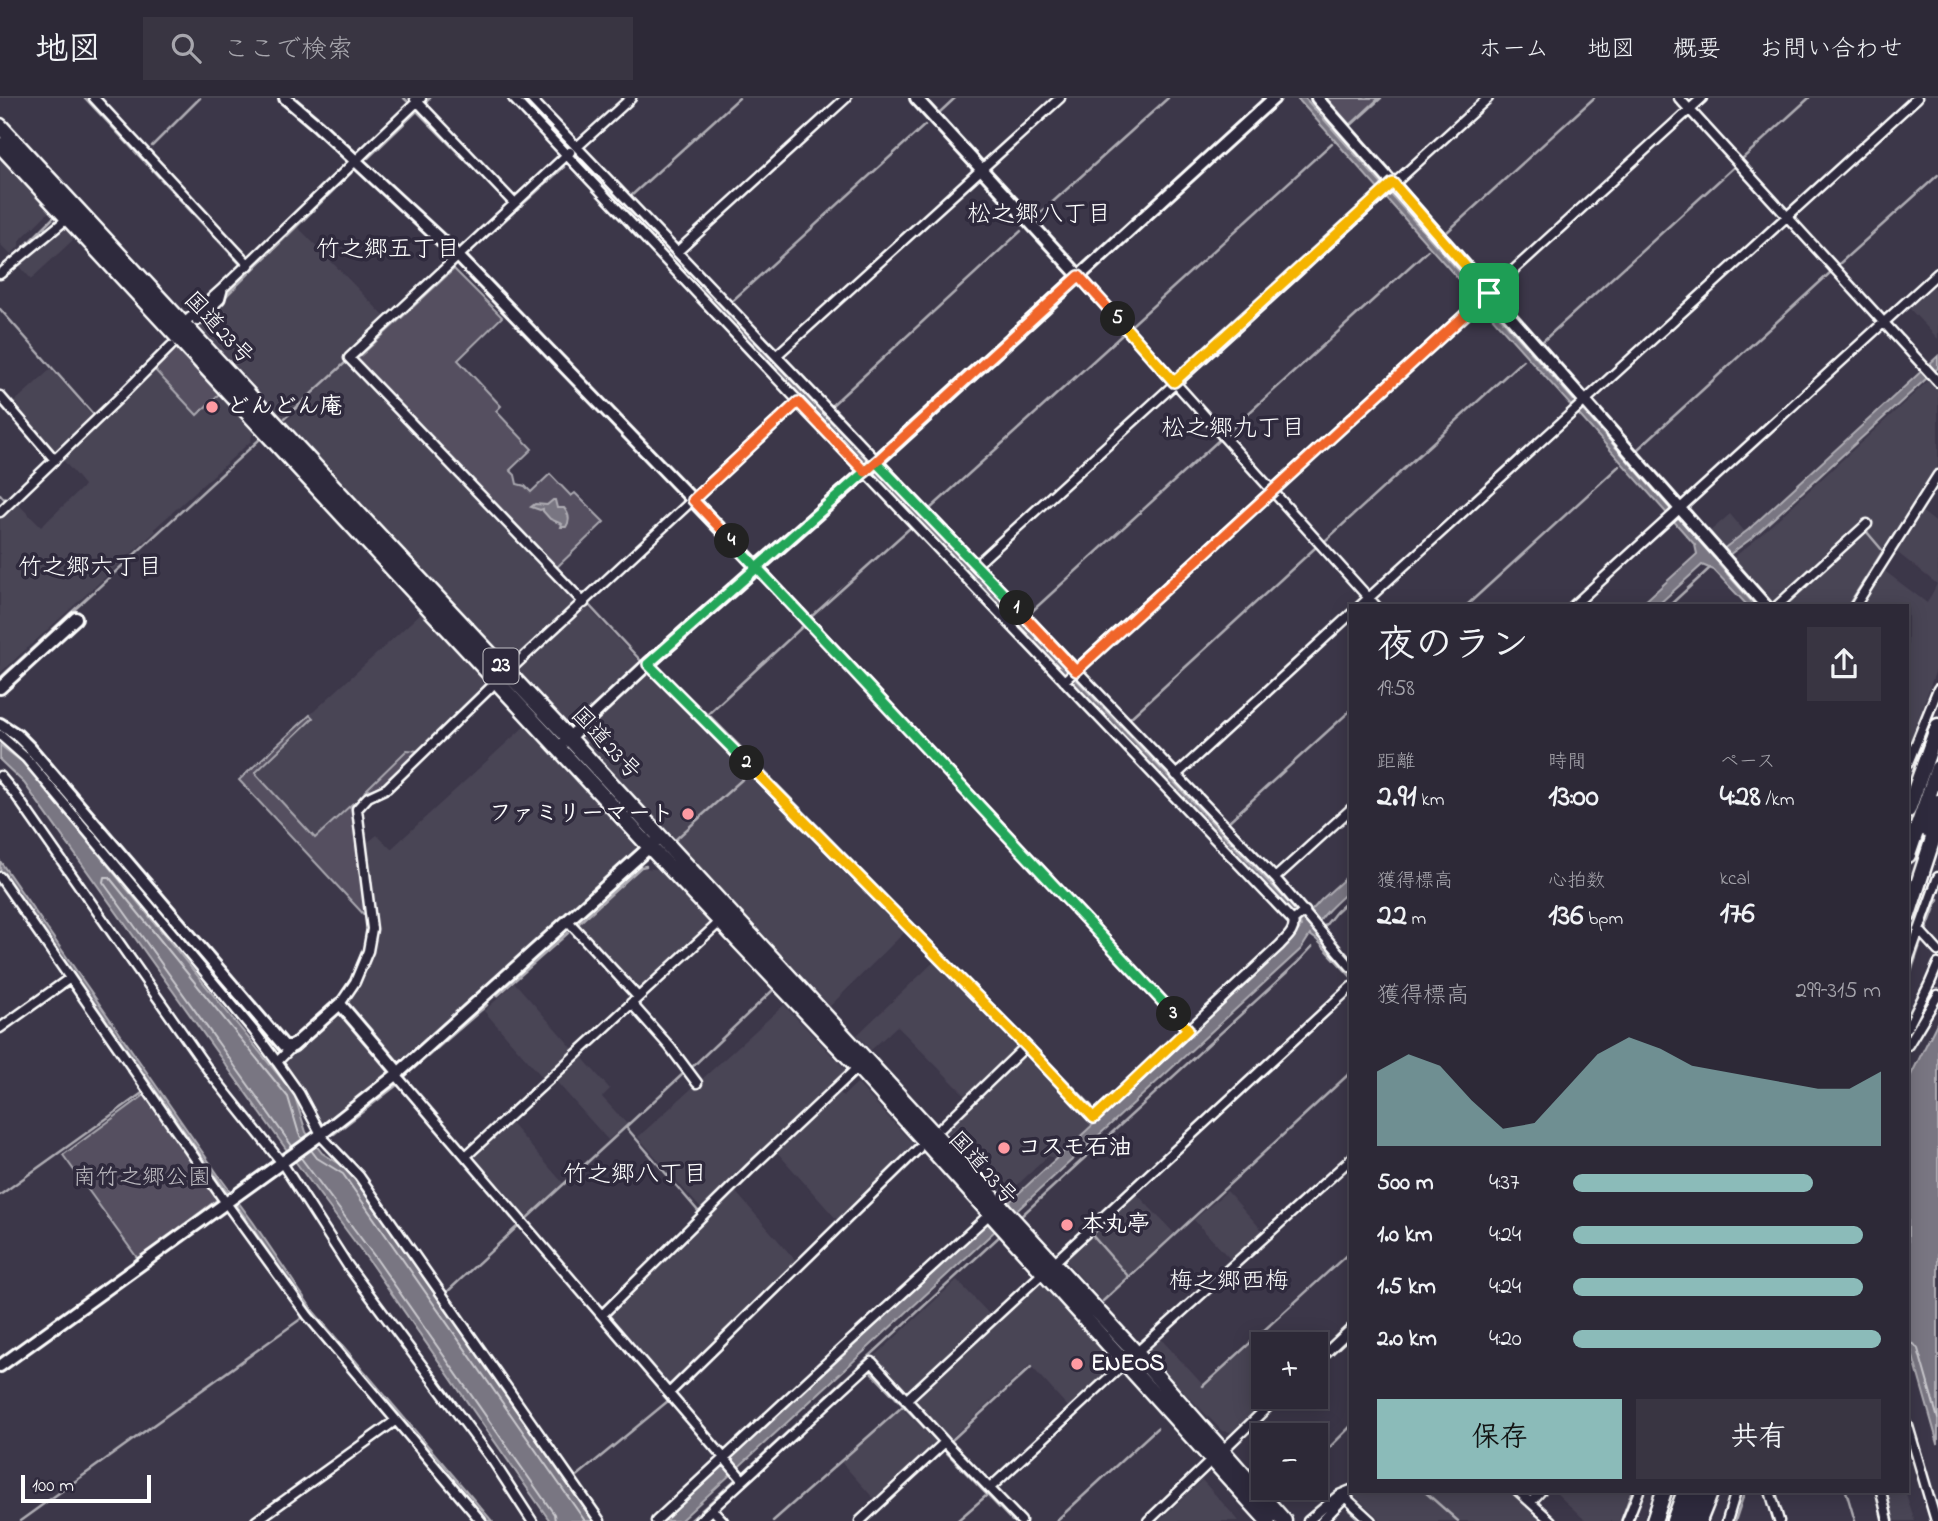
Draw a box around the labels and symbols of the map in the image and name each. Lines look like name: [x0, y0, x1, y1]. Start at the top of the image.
district label: 松之郷八丁目: [967, 198, 1111, 233]
district label: 竹之郷五丁目: [316, 233, 460, 268]
pin: [1459, 263, 1519, 323]
street label: 国道23号: [175, 285, 261, 373]
pin: 5: [1100, 302, 1136, 336]
place label: どんどん庵: [226, 391, 343, 424]
marker: どんどん庵: [204, 399, 220, 415]
district label: 松之郷九丁目: [1161, 412, 1305, 447]
pin: 4: [714, 524, 750, 558]
district label: 竹之郷六丁目: [18, 551, 162, 586]
pin: 1: [1000, 590, 1034, 626]
road number: 23: [484, 648, 518, 684]
street label: 国道23号: [562, 700, 648, 788]
pin: 2: [730, 746, 764, 780]
place label: ファミリーマート: [489, 798, 674, 831]
marker: ファミリーマート: [680, 806, 696, 822]
pin: 3: [1156, 996, 1192, 1032]
street label: 国道23号: [940, 1125, 1024, 1213]
place label: コスモ石油: [1018, 1132, 1132, 1165]
marker: コスモ石油: [996, 1140, 1012, 1156]
district label: 竹之郷八丁目: [563, 1158, 707, 1193]
park label: 南竹之郷公園: [73, 1162, 211, 1195]
place label: 本丸亭: [1081, 1209, 1150, 1242]
marker: 本丸亭: [1059, 1217, 1075, 1233]
district label: 梅之郷西梅: [1169, 1265, 1289, 1300]
place label: ENEOS: [1091, 1348, 1165, 1381]
marker: ENEOS: [1069, 1356, 1085, 1372]
scale bar: [21, 1472, 150, 1504]

